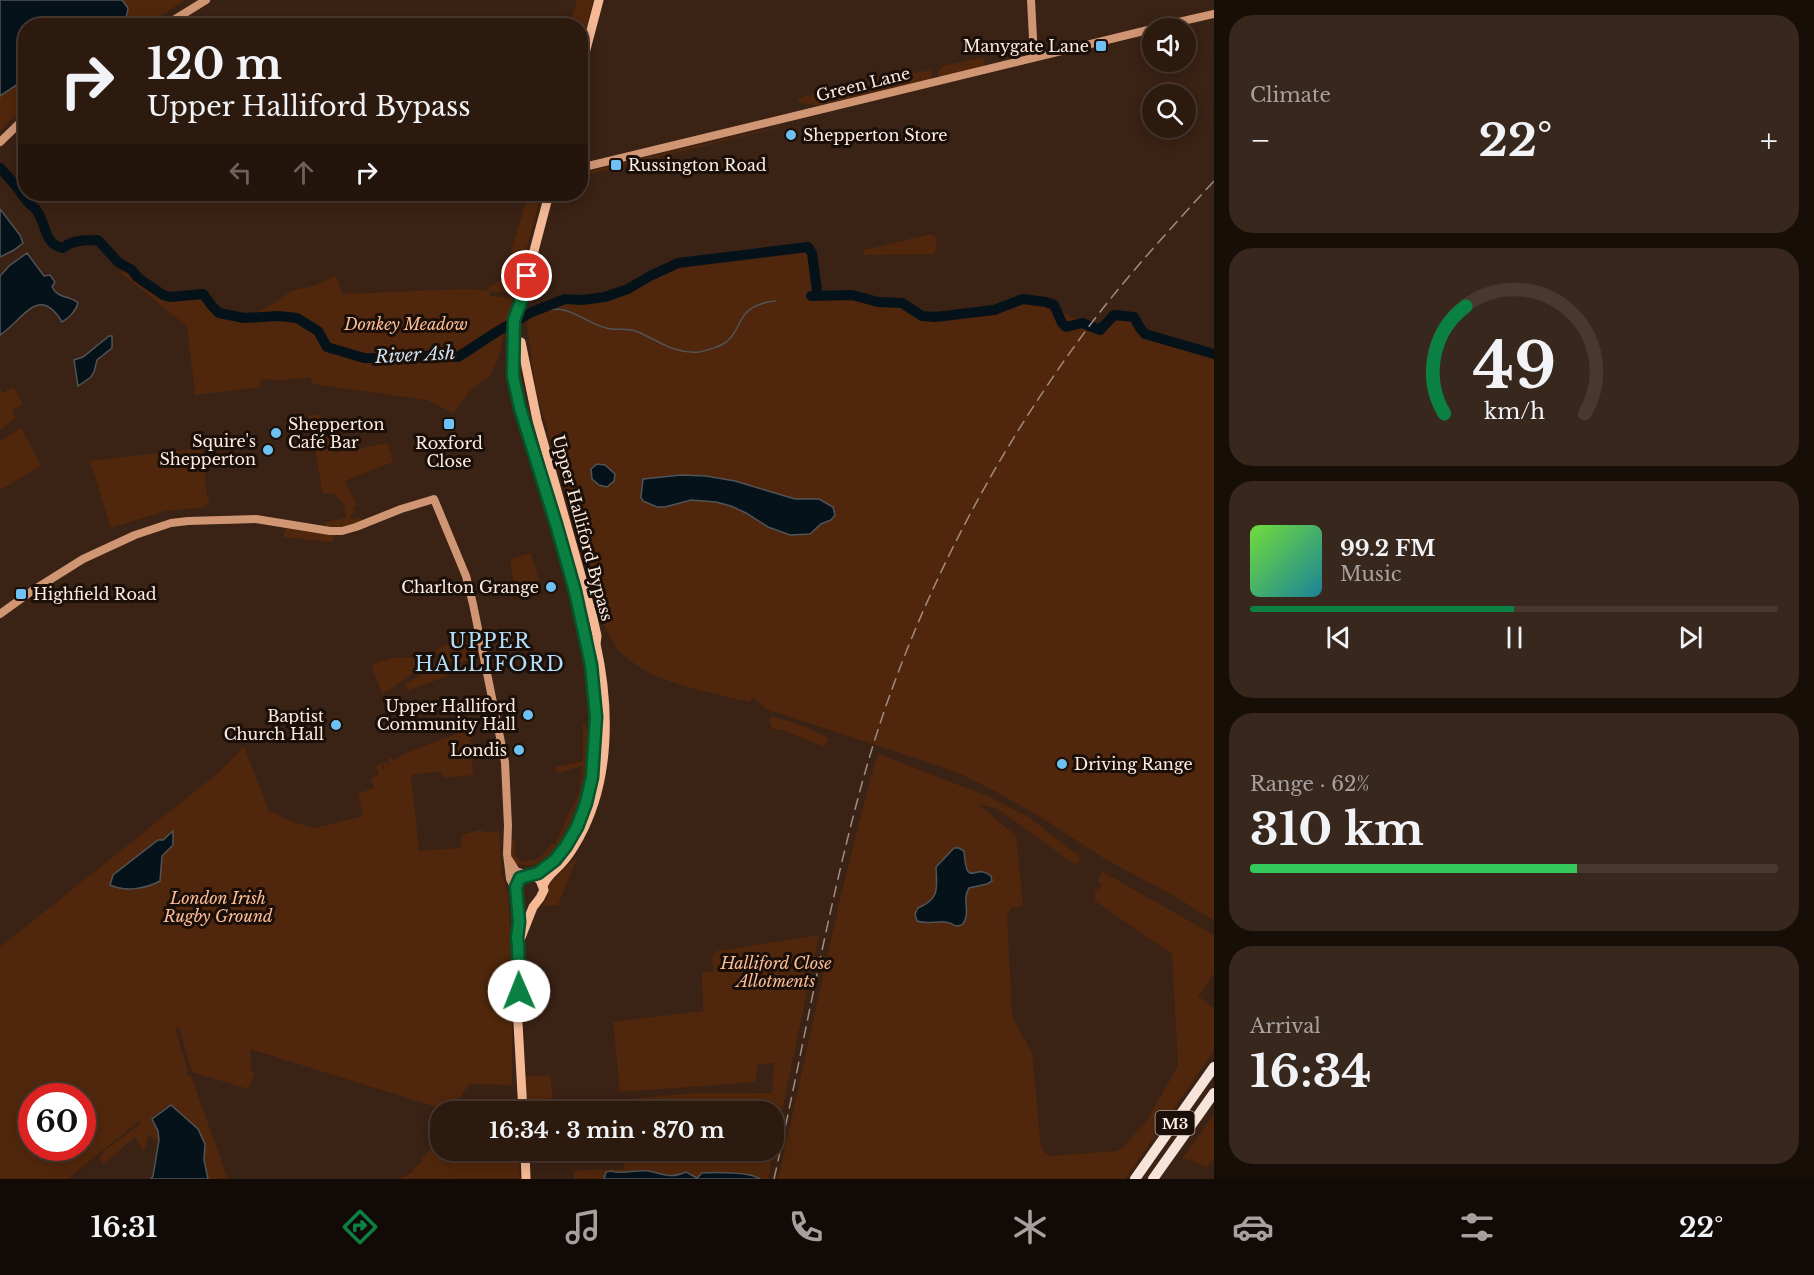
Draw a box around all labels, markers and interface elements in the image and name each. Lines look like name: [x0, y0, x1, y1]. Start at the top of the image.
map controls: [1142, 18, 1196, 138]
button: sound: [1142, 18, 1196, 72]
place label: Manygate Lane: [963, 36, 1089, 56]
text: 120 m: [147, 38, 282, 90]
marker: Manygate Lane: [1094, 39, 1108, 53]
icon: right: [48, 42, 126, 120]
street label: Green Lane: [814, 63, 912, 105]
text: Climate: [1250, 83, 1331, 107]
button: search: [1142, 84, 1196, 138]
text: Upper Halliford Bypass: [147, 90, 471, 123]
text: 22°: [1479, 112, 1552, 168]
text: −: [1250, 120, 1271, 161]
text: +: [1760, 120, 1778, 161]
place label: Shepperton Store: [803, 125, 948, 145]
marker: Shepperton Store: [784, 128, 798, 142]
place label: Russington Road: [628, 155, 767, 175]
icon: left: [224, 156, 257, 189]
icon: ahead: [287, 156, 320, 189]
icon: right: [350, 156, 383, 189]
marker: Russington Road: [609, 158, 623, 172]
pin: [501, 250, 552, 301]
icon: arrive: [510, 259, 543, 292]
park label: Donkey Meadow: [343, 314, 468, 334]
text: 49: [1472, 327, 1556, 405]
water label: River Ash: [373, 342, 456, 368]
text: km/h: [1484, 398, 1545, 425]
place label: Shepperton Café Bar: [288, 414, 385, 452]
marker: Roxford Close: [442, 417, 456, 431]
marker: Shepperton Café Bar: [269, 426, 283, 440]
place label: Squire's Shepperton: [159, 431, 256, 469]
place label: Roxford Close: [415, 433, 483, 471]
street label: Upper Halliford Bypass: [549, 433, 617, 623]
marker: Squire's Shepperton: [261, 443, 275, 457]
text: 99.2 FM: [1340, 535, 1435, 562]
text: Music: [1340, 562, 1401, 586]
place label: Charlton Grange: [401, 577, 539, 597]
marker: Charlton Grange: [544, 580, 558, 594]
place label: Highfield Road: [33, 584, 157, 604]
marker: Highfield Road: [14, 587, 28, 601]
icon: previous: [1322, 621, 1355, 654]
icon: pause: [1498, 621, 1531, 654]
icon: next: [1674, 621, 1707, 654]
district label: UPPER HALLIFORD: [415, 629, 565, 676]
place label: Upper Halliford Community Hall: [377, 696, 516, 734]
place label: Baptist Church Hall: [224, 706, 324, 744]
marker: Upper Halliford Community Hall: [521, 708, 535, 722]
marker: Baptist Church Hall: [329, 718, 343, 732]
place label: Londis: [450, 740, 507, 760]
marker: Londis: [512, 743, 526, 757]
place label: Driving Range: [1074, 754, 1193, 774]
marker: Driving Range: [1055, 757, 1069, 771]
text: Range · 62%: [1250, 772, 1370, 796]
text: 310 km: [1250, 801, 1424, 857]
park label: London Irish Rugby Ground: [162, 888, 273, 926]
park label: Halliford Close Allotments: [719, 953, 832, 991]
position arrow: [487, 959, 551, 1023]
text: Arrival: [1250, 1014, 1321, 1038]
text: 16:34: [1250, 1043, 1371, 1099]
speed limit sign: 60: [18, 1083, 96, 1161]
road number: M3: [1156, 1111, 1194, 1135]
text: 16:34 · 3 min · 870 m: [489, 1117, 725, 1144]
icon: directions: [339, 1206, 381, 1248]
icon: music: [562, 1206, 604, 1248]
icon: phone: [785, 1206, 827, 1248]
icon: climate: [1009, 1206, 1051, 1248]
icon: car: [1232, 1206, 1274, 1248]
icon: filters: [1456, 1206, 1498, 1248]
text: 16:31: [91, 1211, 157, 1244]
text: 22°: [1679, 1211, 1723, 1244]

